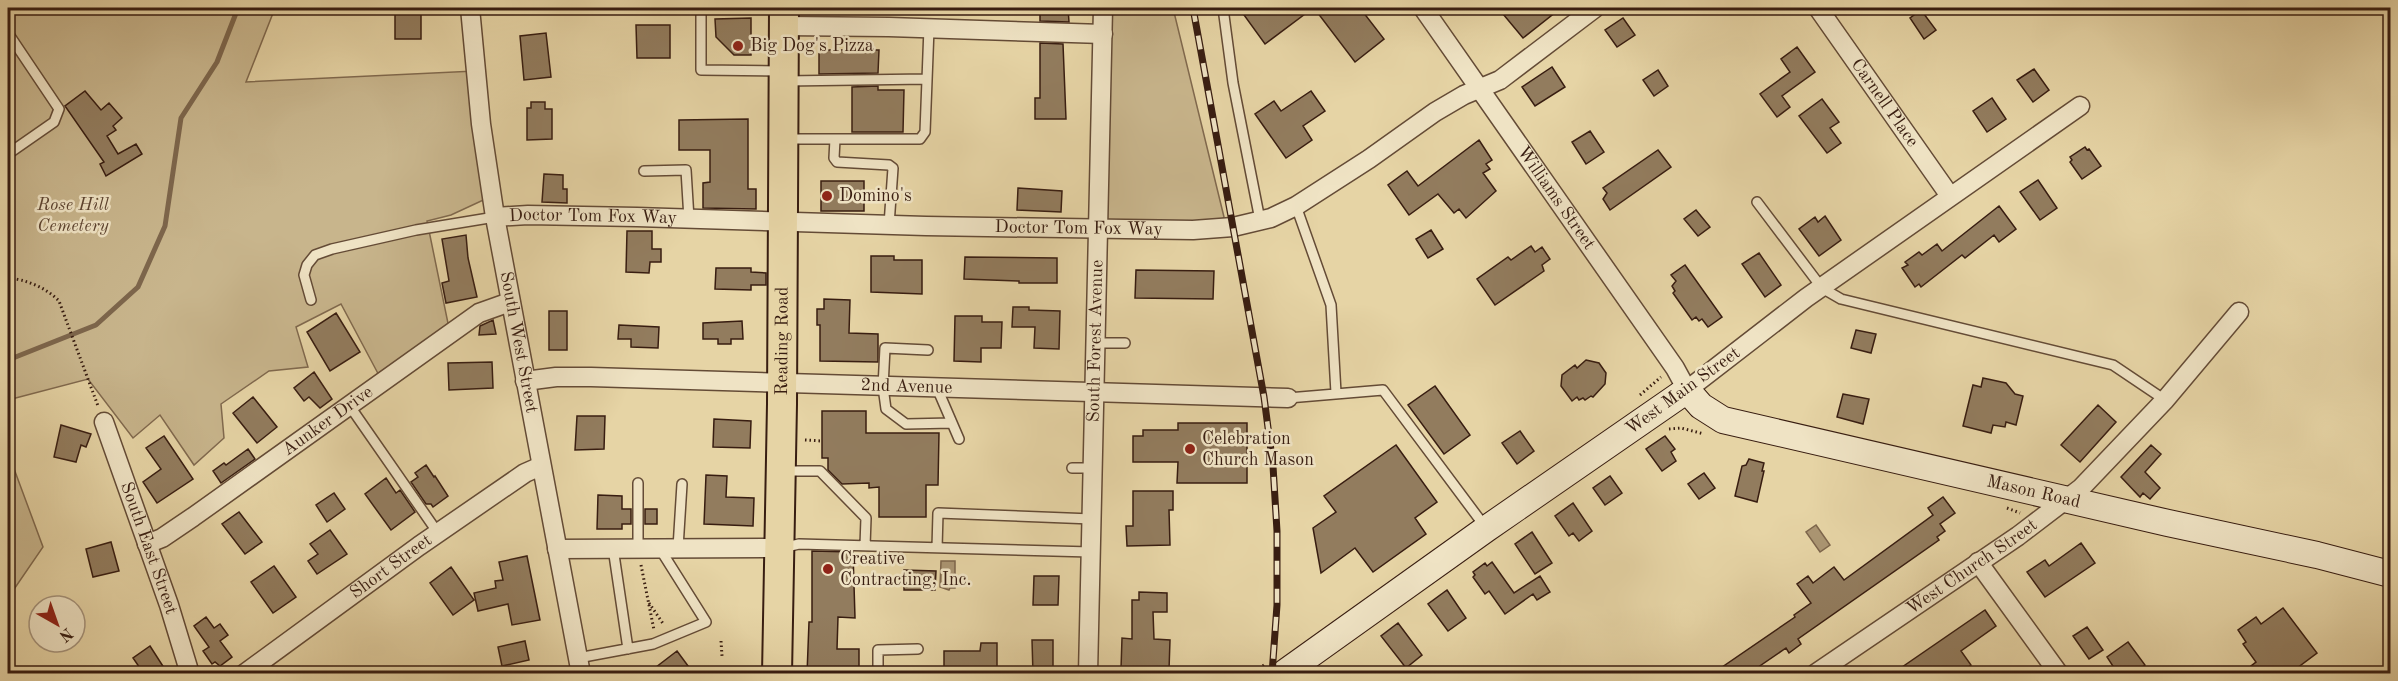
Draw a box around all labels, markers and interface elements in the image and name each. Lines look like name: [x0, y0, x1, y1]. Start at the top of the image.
place label: Big Dog's Pizza: [750, 37, 874, 55]
marker: Big Dog's Pizza: [731, 39, 745, 53]
street label: Carnell Place: [1848, 55, 1922, 150]
street label: Williams Street: [1514, 143, 1598, 253]
place label: Domino's: [839, 187, 912, 205]
marker: Domino's: [820, 189, 834, 203]
park label: Rose Hill Cemetery: [36, 196, 110, 235]
street label: Doctor Tom Fox Way: [508, 206, 678, 227]
street label: Doctor Tom Fox Way: [995, 218, 1163, 239]
street label: South Forest Avenue: [1085, 260, 1106, 423]
street label: South West Street: [496, 270, 541, 414]
street label: Reading Road: [773, 286, 792, 396]
street label: West Main Street: [1623, 344, 1743, 438]
street label: 2nd Avenue: [860, 376, 953, 397]
street label: Aunker Drive: [279, 383, 376, 459]
place label: Celebration Church Mason: [1202, 430, 1314, 469]
marker: Celebration Church Mason: [1183, 442, 1197, 456]
street label: Mason Road: [1985, 472, 2082, 511]
street label: South East Street: [117, 480, 180, 617]
street label: West Church Street: [1903, 516, 2041, 618]
street label: Short Street: [347, 531, 435, 602]
place label: Creative Contracting, Inc.: [840, 550, 972, 589]
marker: Creative Contracting, Inc.: [821, 562, 835, 576]
north arrow: [27, 594, 87, 654]
text: N: [55, 624, 75, 645]

